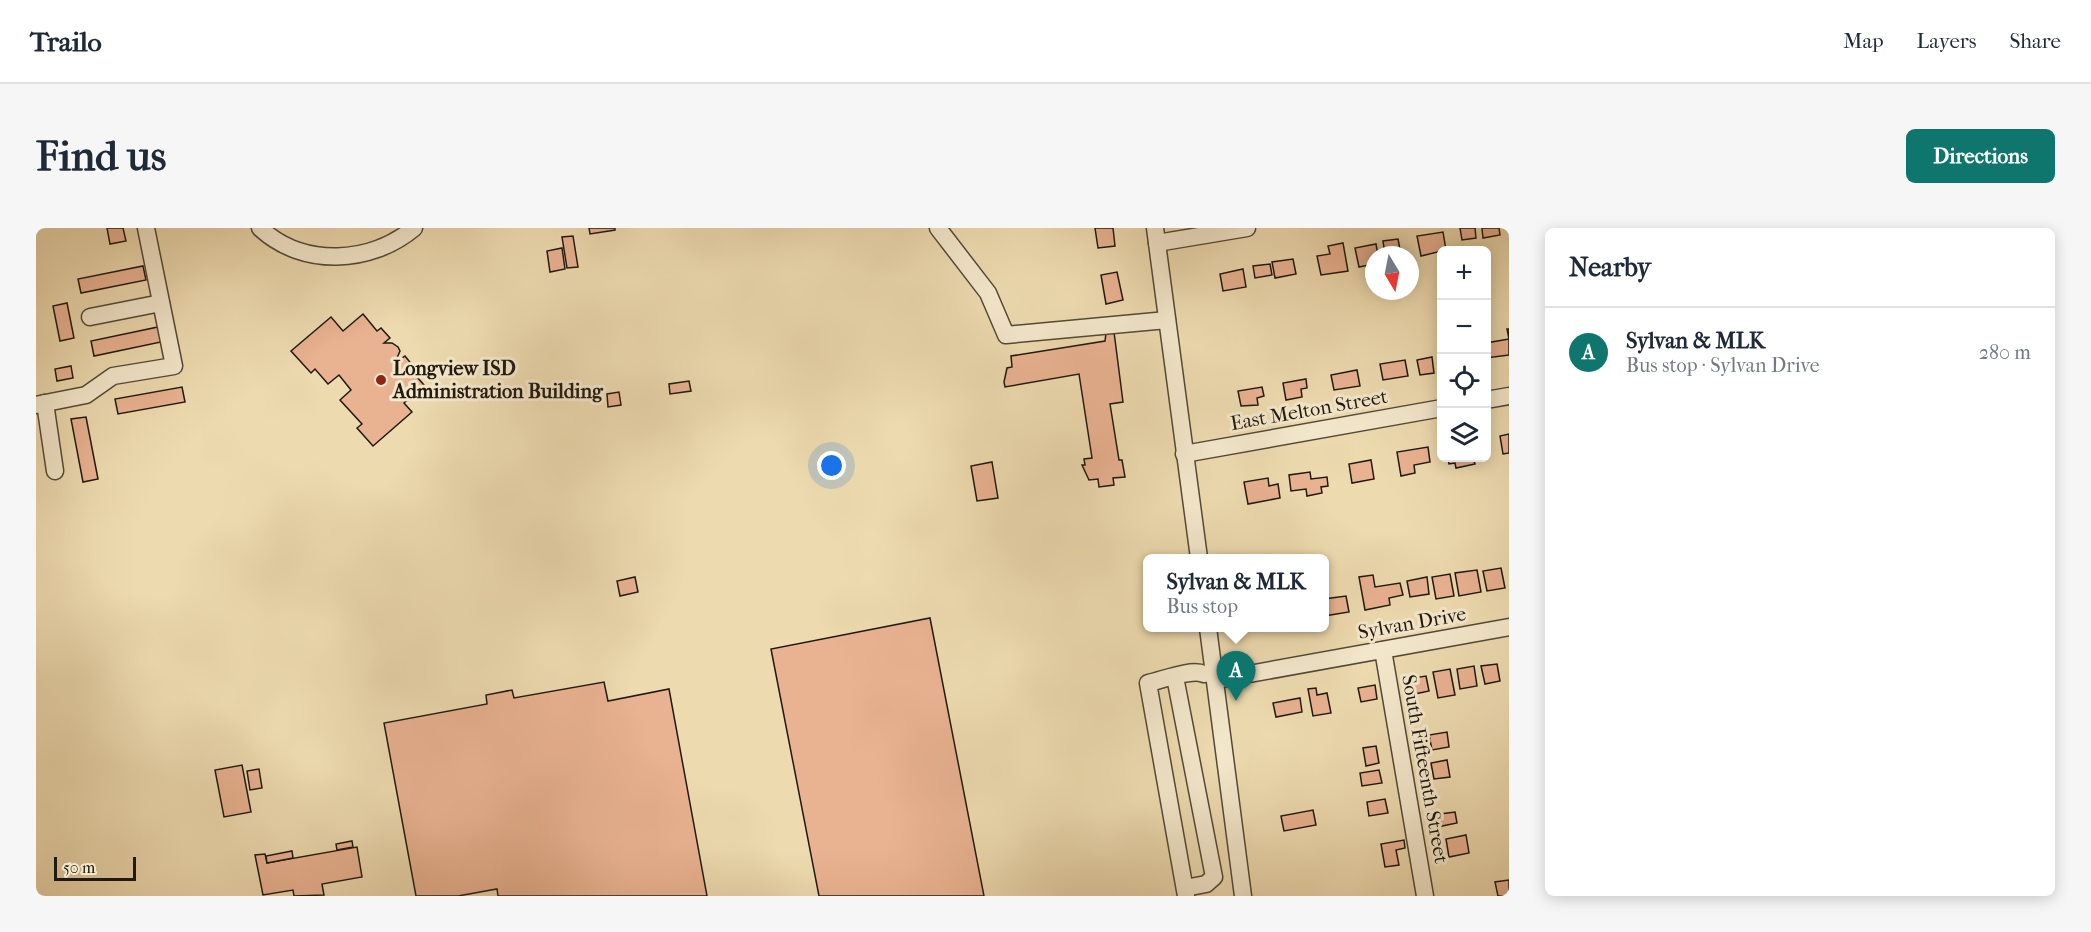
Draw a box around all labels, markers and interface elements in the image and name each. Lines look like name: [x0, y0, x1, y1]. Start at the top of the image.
text: Trailo: [30, 25, 102, 58]
text: Map: [1843, 29, 1884, 53]
text: Layers: [1917, 29, 1976, 53]
text: Share: [2009, 29, 2061, 53]
button: Directions: [1906, 129, 2055, 183]
text: Find us: [36, 132, 166, 181]
north arrow: [1365, 246, 1419, 300]
map controls: [1437, 246, 1491, 462]
button: +: [1437, 246, 1491, 300]
text: Nearby: [1569, 252, 1651, 283]
button: −: [1437, 300, 1491, 354]
text: Sylvan & MLK: [1626, 328, 1765, 354]
text: A: [1582, 341, 1595, 364]
text: 280 m: [1979, 341, 2031, 364]
button: locate: [1437, 354, 1491, 408]
text: Bus stop · Sylvan Drive: [1626, 354, 1820, 377]
place label: Longview ISD Administration Building: [391, 357, 604, 403]
marker: Longview ISD Administration Building: [374, 373, 388, 387]
street label: East Melton Street: [1229, 385, 1389, 435]
button: layers: [1437, 408, 1491, 462]
your location: [817, 451, 846, 480]
popup: [1143, 554, 1329, 632]
text: Sylvan & MLK: [1167, 569, 1305, 595]
text: Bus stop: [1167, 595, 1238, 618]
street label: Sylvan Drive: [1356, 602, 1468, 644]
pin: A: [1216, 652, 1256, 701]
street label: South Fifteenth Street: [1397, 673, 1453, 865]
scale bar: [54, 854, 136, 882]
text: 50 m: [63, 858, 95, 877]

